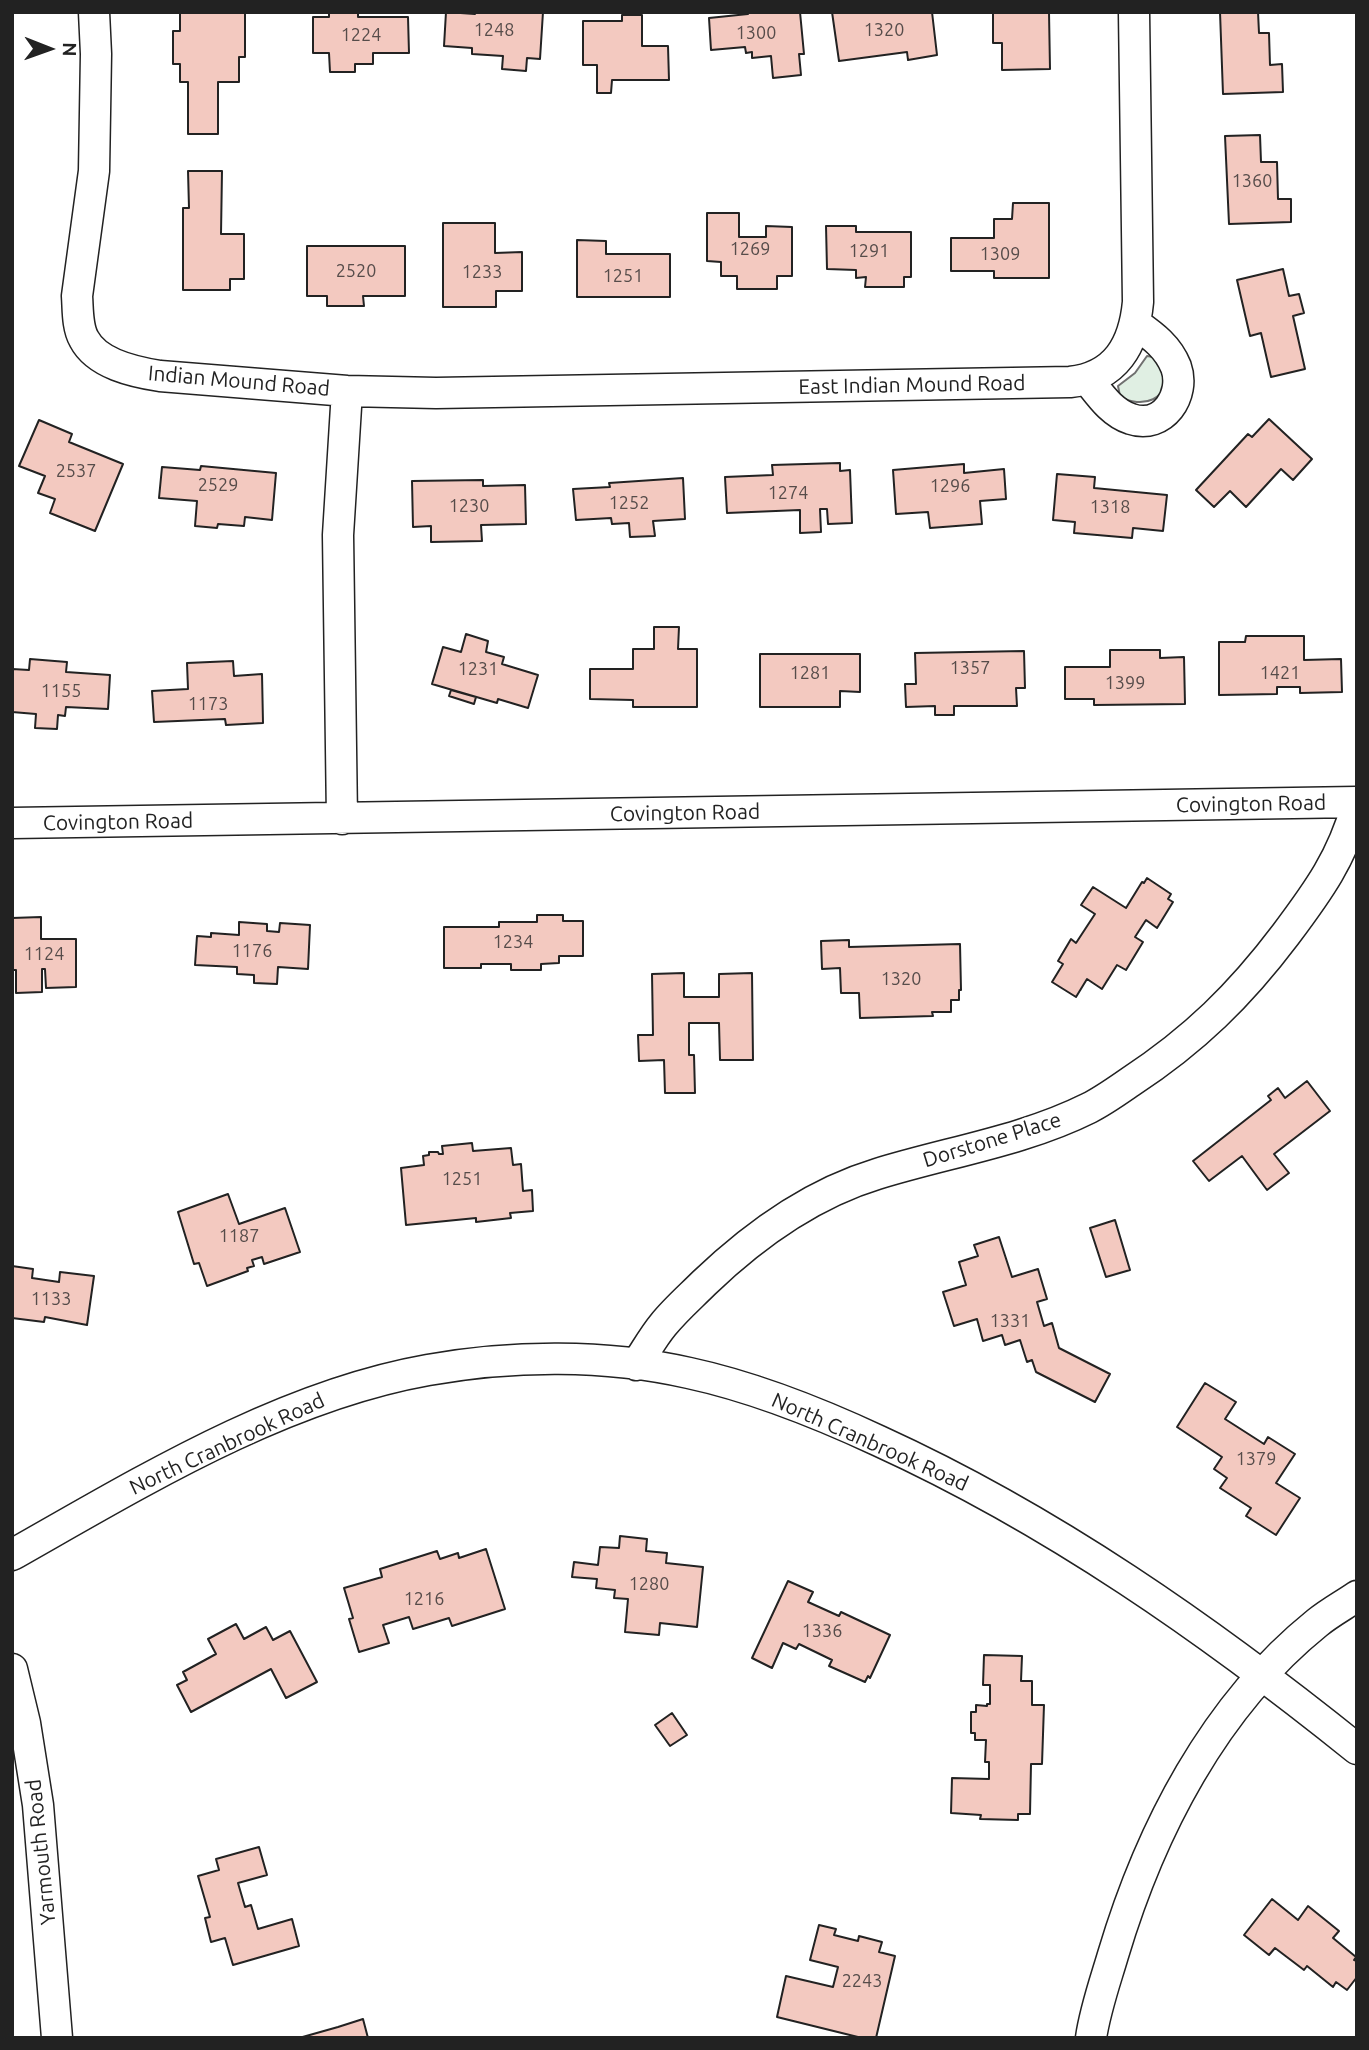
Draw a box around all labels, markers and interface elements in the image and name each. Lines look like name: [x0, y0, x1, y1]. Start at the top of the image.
north arrow: [14, 14, 84, 84]
house number: 1248: [474, 19, 514, 41]
house number: 1320: [864, 19, 904, 41]
house number: 1300: [736, 22, 776, 44]
house number: 1224: [341, 24, 381, 46]
text: N: [59, 42, 81, 57]
house number: 1360: [1232, 170, 1272, 192]
house number: 1269: [730, 238, 770, 260]
house number: 1291: [849, 240, 889, 262]
house number: 1309: [980, 243, 1020, 265]
house number: 2520: [336, 260, 376, 282]
house number: 1233: [462, 261, 502, 283]
house number: 1251: [603, 265, 643, 287]
street label: Indian Mound Road: [147, 361, 331, 401]
street label: East Indian Mound Road: [798, 370, 1026, 400]
house number: 2537: [56, 460, 96, 482]
house number: 2529: [198, 474, 238, 496]
house number: 1296: [930, 475, 970, 497]
house number: 1274: [768, 482, 808, 504]
house number: 1252: [609, 492, 649, 514]
house number: 1230: [449, 495, 489, 517]
house number: 1318: [1090, 496, 1130, 518]
house number: 1357: [950, 657, 990, 679]
house number: 1231: [458, 658, 498, 680]
house number: 1281: [790, 662, 830, 684]
house number: 1421: [1260, 662, 1300, 684]
house number: 1399: [1105, 672, 1145, 694]
house number: 1155: [41, 680, 81, 702]
house number: 1173: [188, 693, 228, 715]
street label: Covington Road: [1176, 790, 1326, 818]
street label: Covington Road: [610, 799, 760, 827]
street label: Covington Road: [43, 808, 193, 836]
house number: 1234: [493, 931, 533, 953]
house number: 1176: [232, 940, 272, 962]
house number: 1124: [24, 943, 64, 965]
house number: 1320: [881, 968, 921, 990]
street label: Dorstone Place: [920, 1107, 1064, 1173]
house number: 1251: [442, 1168, 482, 1190]
house number: 1187: [219, 1225, 259, 1247]
house number: 1133: [31, 1288, 71, 1310]
house number: 1331: [990, 1310, 1030, 1332]
street label: North Cranbrook Road: [768, 1387, 972, 1497]
street label: North Cranbrook Road: [125, 1388, 329, 1500]
house number: 1379: [1236, 1448, 1276, 1470]
house number: 1280: [629, 1573, 669, 1595]
house number: 1216: [404, 1588, 444, 1610]
house number: 1336: [802, 1620, 842, 1642]
street label: Yarmouth Road: [21, 1778, 61, 1926]
house number: 2243: [842, 1970, 882, 1992]

